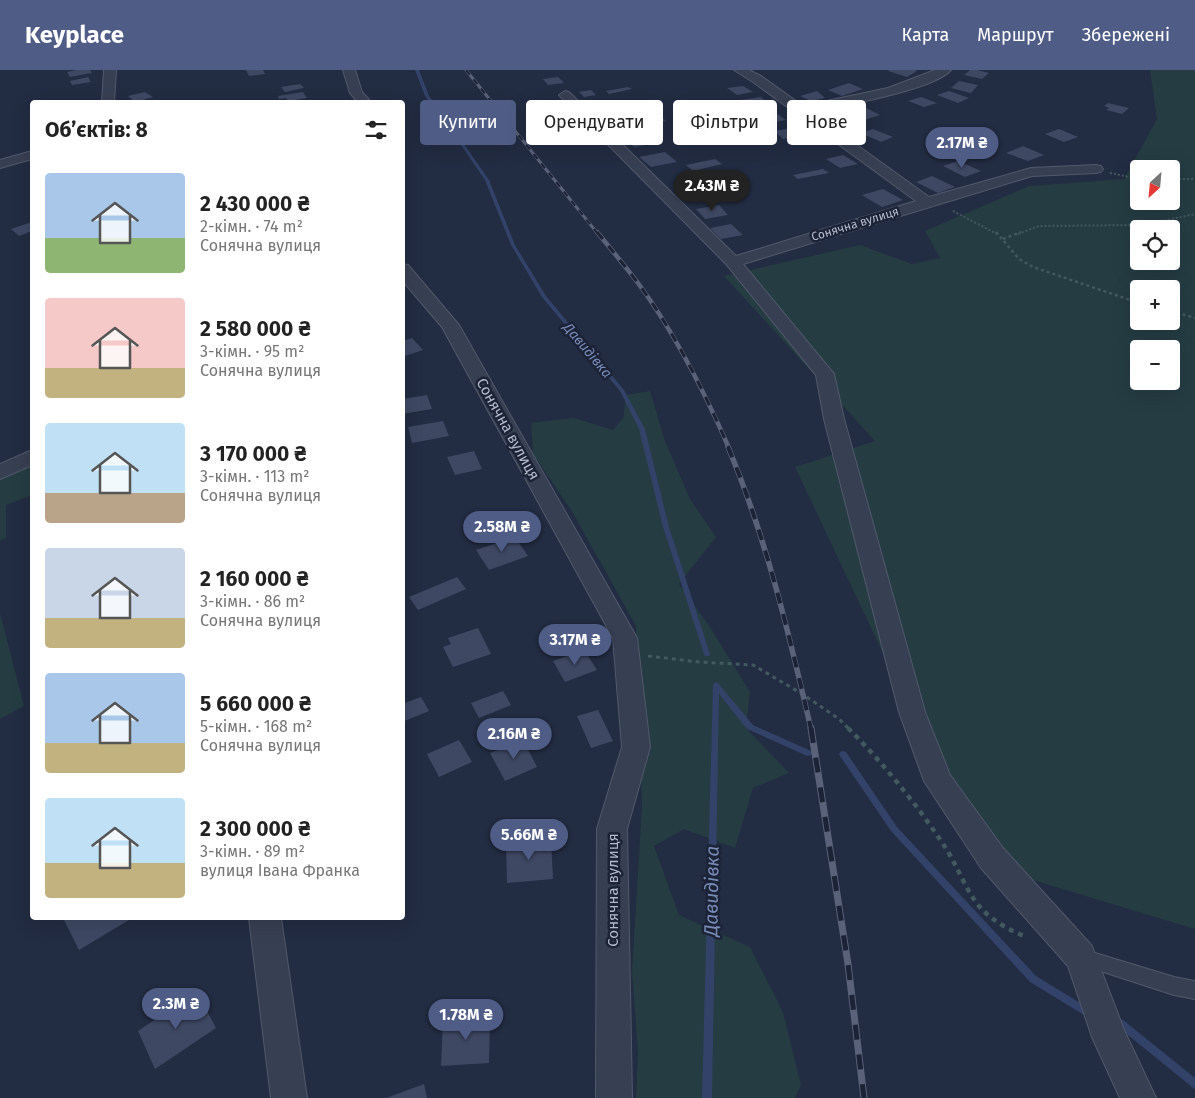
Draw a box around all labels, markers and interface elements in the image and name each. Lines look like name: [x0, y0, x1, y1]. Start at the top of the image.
text: Keyplace: [25, 21, 124, 49]
text: Карта: [902, 24, 949, 46]
text: Маршрут: [977, 24, 1054, 46]
text: Збережені: [1082, 24, 1170, 46]
chip: Купити: [420, 100, 516, 145]
chip: Орендувати: [526, 100, 663, 145]
chip: Фільтри: [673, 100, 777, 145]
chip: Нове: [787, 100, 866, 145]
icon: filters: [362, 116, 390, 144]
text: Об’єктів: 8: [45, 117, 148, 143]
pin: 2.17M ₴: [916, 126, 1008, 169]
text: 2.17M ₴: [937, 133, 988, 152]
north arrow: [1130, 160, 1180, 210]
map controls: [1130, 160, 1180, 390]
pin: 2.43M ₴: [666, 170, 758, 212]
text: 2.43M ₴: [685, 176, 739, 195]
text: 2 430 000 ₴: [200, 191, 309, 217]
icon: home: [85, 193, 145, 253]
street label: Сонячна вулиця: [810, 204, 900, 244]
text: 2-кімн. · 74 m²: [200, 217, 303, 236]
button: locate: [1130, 220, 1180, 270]
text: Сонячна вулиця: [200, 236, 321, 255]
button: +: [1130, 280, 1180, 330]
text: 2 580 000 ₴: [200, 316, 310, 342]
icon: home: [85, 318, 145, 378]
water label: Давидівка: [559, 319, 616, 381]
button: −: [1130, 340, 1180, 390]
text: 3-кімн. · 95 m²: [200, 342, 304, 361]
text: Сонячна вулиця: [200, 361, 321, 380]
street label: Сонячна вулиця: [473, 375, 543, 483]
text: 3 170 000 ₴: [200, 441, 306, 467]
icon: home: [85, 443, 145, 503]
text: 3-кімн. · 113 m²: [200, 467, 310, 486]
text: Сонячна вулиця: [200, 486, 321, 505]
pin: 2.58M ₴: [456, 510, 548, 553]
text: 2.58M ₴: [474, 517, 530, 536]
text: 2 160 000 ₴: [200, 566, 309, 592]
icon: home: [85, 568, 145, 628]
text: 3-кімн. · 86 m²: [200, 592, 305, 611]
text: Сонячна вулиця: [200, 611, 321, 630]
pin: 3.17M ₴: [529, 624, 621, 666]
text: 3.17M ₴: [549, 630, 601, 649]
text: 5 660 000 ₴: [200, 691, 311, 717]
icon: home: [85, 693, 145, 753]
text: 5-кімн. · 168 m²: [200, 717, 312, 736]
pin: 2.16M ₴: [468, 718, 560, 760]
text: 2.16M ₴: [488, 724, 540, 743]
text: Сонячна вулиця: [200, 736, 321, 755]
text: 2 300 000 ₴: [200, 816, 310, 842]
icon: home: [85, 818, 145, 878]
pin: 5.66M ₴: [483, 818, 575, 861]
text: 5.66M ₴: [501, 825, 557, 844]
street label: Сонячна вулиця: [604, 833, 622, 947]
text: 3-кімн. · 89 m²: [200, 842, 305, 861]
water label: Давидівка: [699, 846, 724, 938]
text: вулиця Івана Франка: [200, 861, 360, 880]
pin: 2.3M ₴: [135, 988, 217, 1030]
text: 2.3M ₴: [153, 994, 199, 1013]
pin: 1.78M ₴: [420, 998, 512, 1041]
text: 1.78M ₴: [439, 1005, 493, 1024]

